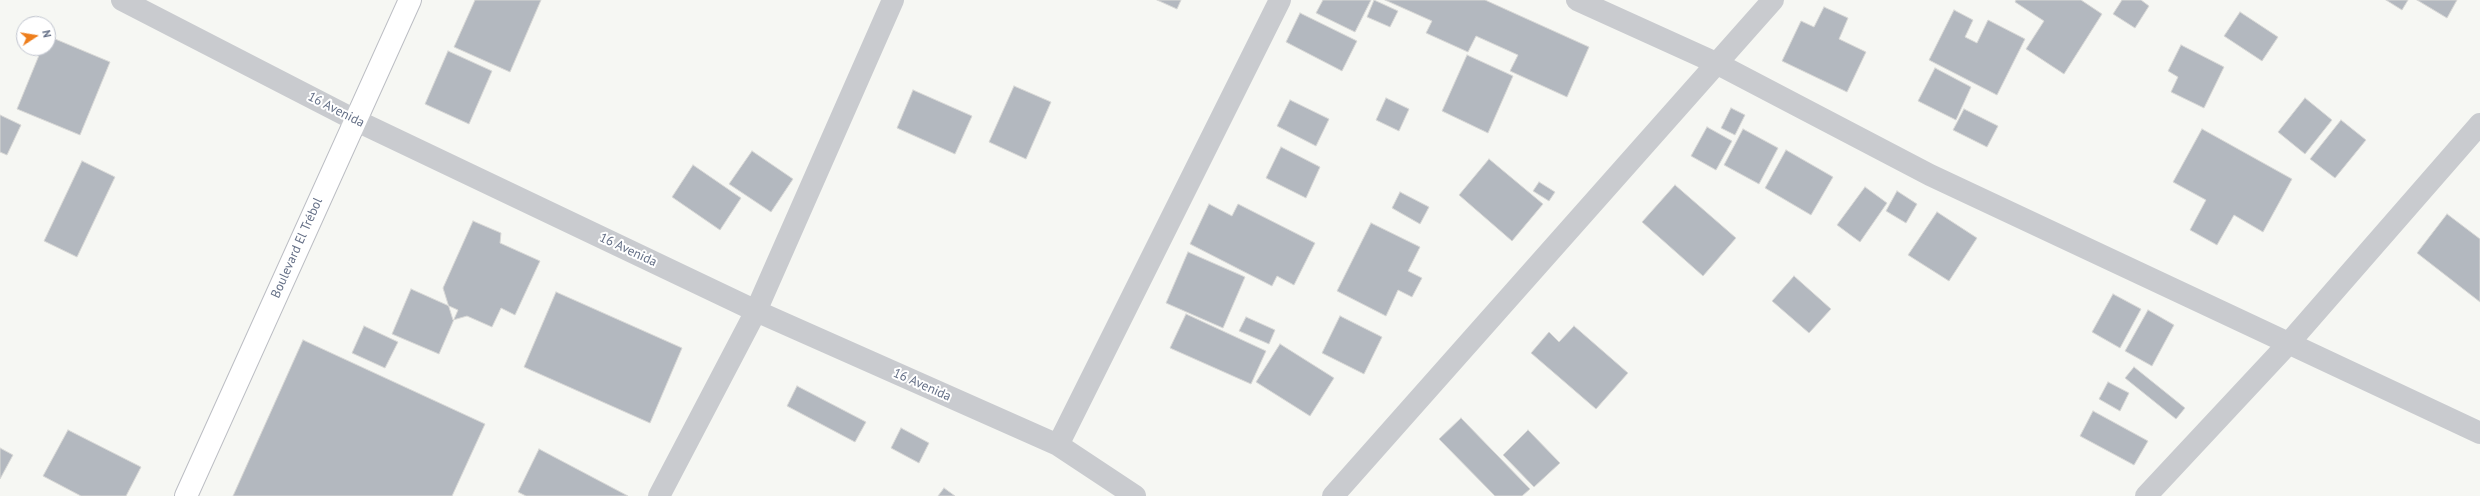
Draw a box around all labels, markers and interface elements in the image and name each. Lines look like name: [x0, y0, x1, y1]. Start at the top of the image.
north arrow: [16, 16, 56, 56]
text: N: [39, 29, 54, 39]
street label: 16 Avenida: [305, 89, 367, 131]
street label: Boulevard El Trébol: [268, 195, 326, 301]
street label: 16 Avenida: [597, 230, 659, 270]
street label: 16 Avenida: [891, 365, 953, 405]

